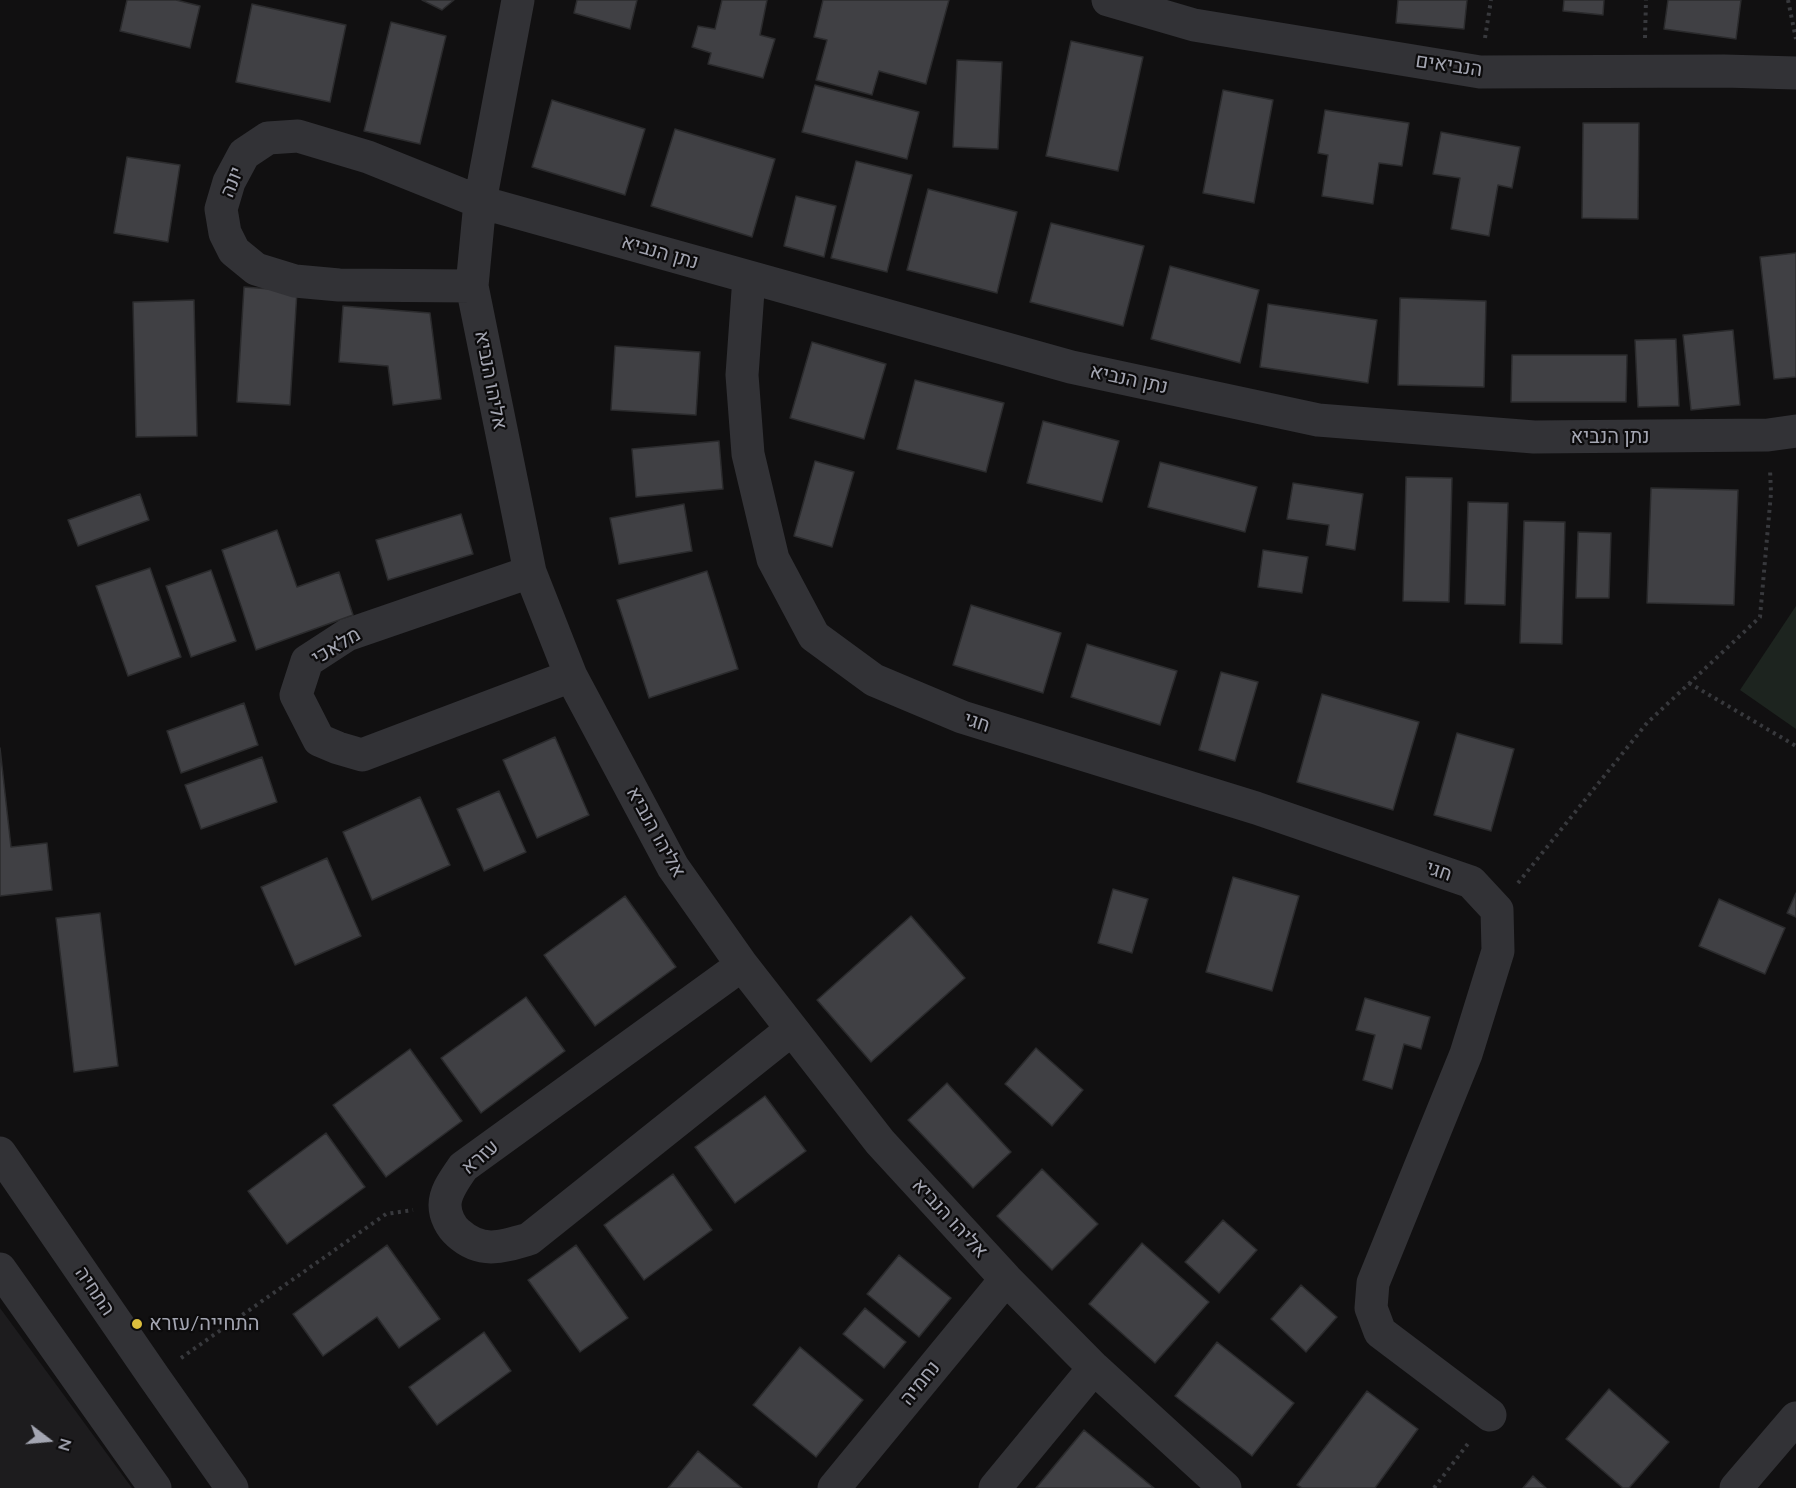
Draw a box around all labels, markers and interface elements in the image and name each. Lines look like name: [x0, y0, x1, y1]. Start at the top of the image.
street label: הנביאים: [1414, 48, 1484, 82]
street label: יונה: [215, 163, 249, 201]
street label: נתן הנביא: [619, 230, 701, 274]
street label: אליהו הנביא: [470, 328, 512, 432]
street label: נתן הנביא: [1088, 359, 1170, 399]
street label: נתן הנביא: [1570, 425, 1650, 449]
street label: מלאכי: [307, 622, 365, 670]
street label: חגי: [961, 707, 993, 737]
street label: אליהו הנביא: [621, 782, 691, 882]
street label: חגי: [1423, 855, 1455, 887]
street label: עזרא: [456, 1135, 504, 1179]
street label: אליהו הנביא: [907, 1173, 993, 1263]
street label: התחיה: [70, 1262, 120, 1320]
place label: התחייה/עזרא: [149, 1312, 260, 1336]
marker: התחייה/עזרא: [130, 1317, 144, 1331]
street label: נחמיה: [895, 1356, 945, 1410]
north arrow: [18, 1410, 78, 1470]
text: N: [55, 1437, 77, 1454]

